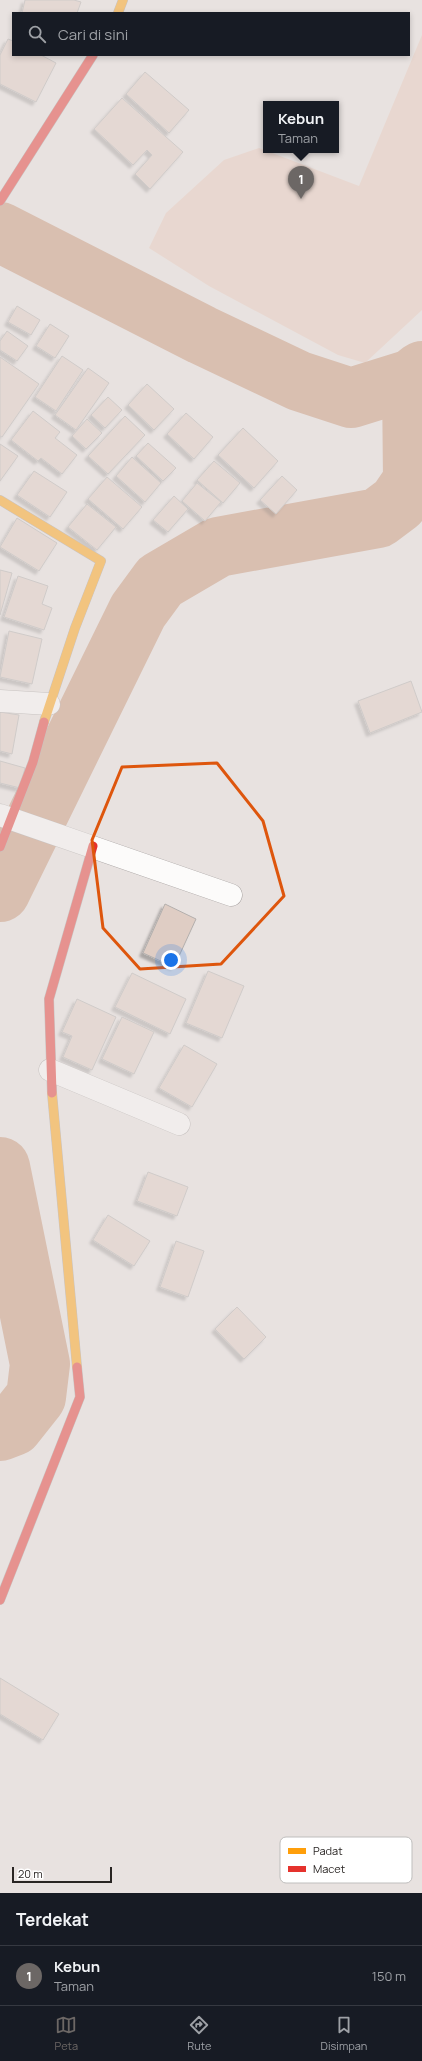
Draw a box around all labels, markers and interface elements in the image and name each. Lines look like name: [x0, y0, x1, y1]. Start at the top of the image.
search box: [12, 12, 410, 56]
icon: search: [26, 23, 48, 45]
text: Cari di sini: [58, 24, 128, 45]
popup: [263, 101, 339, 153]
text: Kebun: [278, 108, 324, 129]
text: Taman: [278, 129, 318, 147]
pin: 1: [288, 166, 314, 199]
your location: [161, 950, 181, 970]
legend: [280, 1837, 412, 1883]
text: Padat: [313, 1843, 343, 1858]
text: Macet: [313, 1861, 345, 1876]
scale bar: [12, 1865, 112, 1884]
text: 20 m: [18, 1866, 43, 1881]
text: Terdekat: [16, 1908, 89, 1931]
text: Kebun: [54, 1956, 100, 1977]
text: 1: [26, 1967, 32, 1985]
text: 150 m: [372, 1967, 406, 1985]
text: Taman: [54, 1977, 94, 1995]
tab: Peta: [55, 2014, 78, 2053]
tab: Rute: [187, 2014, 211, 2053]
tab: Disimpan: [321, 2014, 367, 2053]

